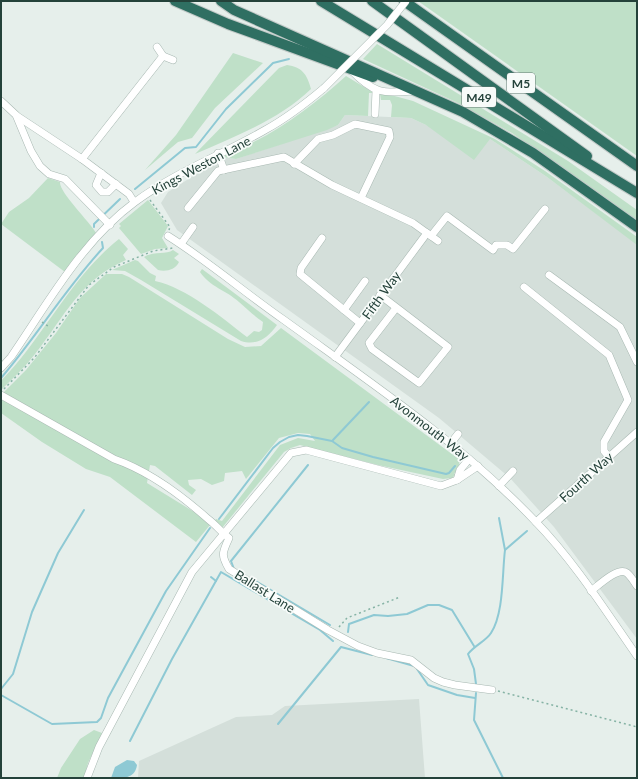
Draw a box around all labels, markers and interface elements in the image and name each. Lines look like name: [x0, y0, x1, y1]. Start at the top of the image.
road number: M5: [507, 73, 535, 93]
road number: M49: [462, 87, 496, 107]
street label: Kings Weston Lane: [149, 132, 253, 198]
street label: Fifth Way: [358, 268, 404, 322]
street label: Avonmouth Way: [387, 392, 473, 464]
street label: Fourth Way: [556, 448, 616, 505]
street label: Ballast Lane: [232, 566, 298, 616]

